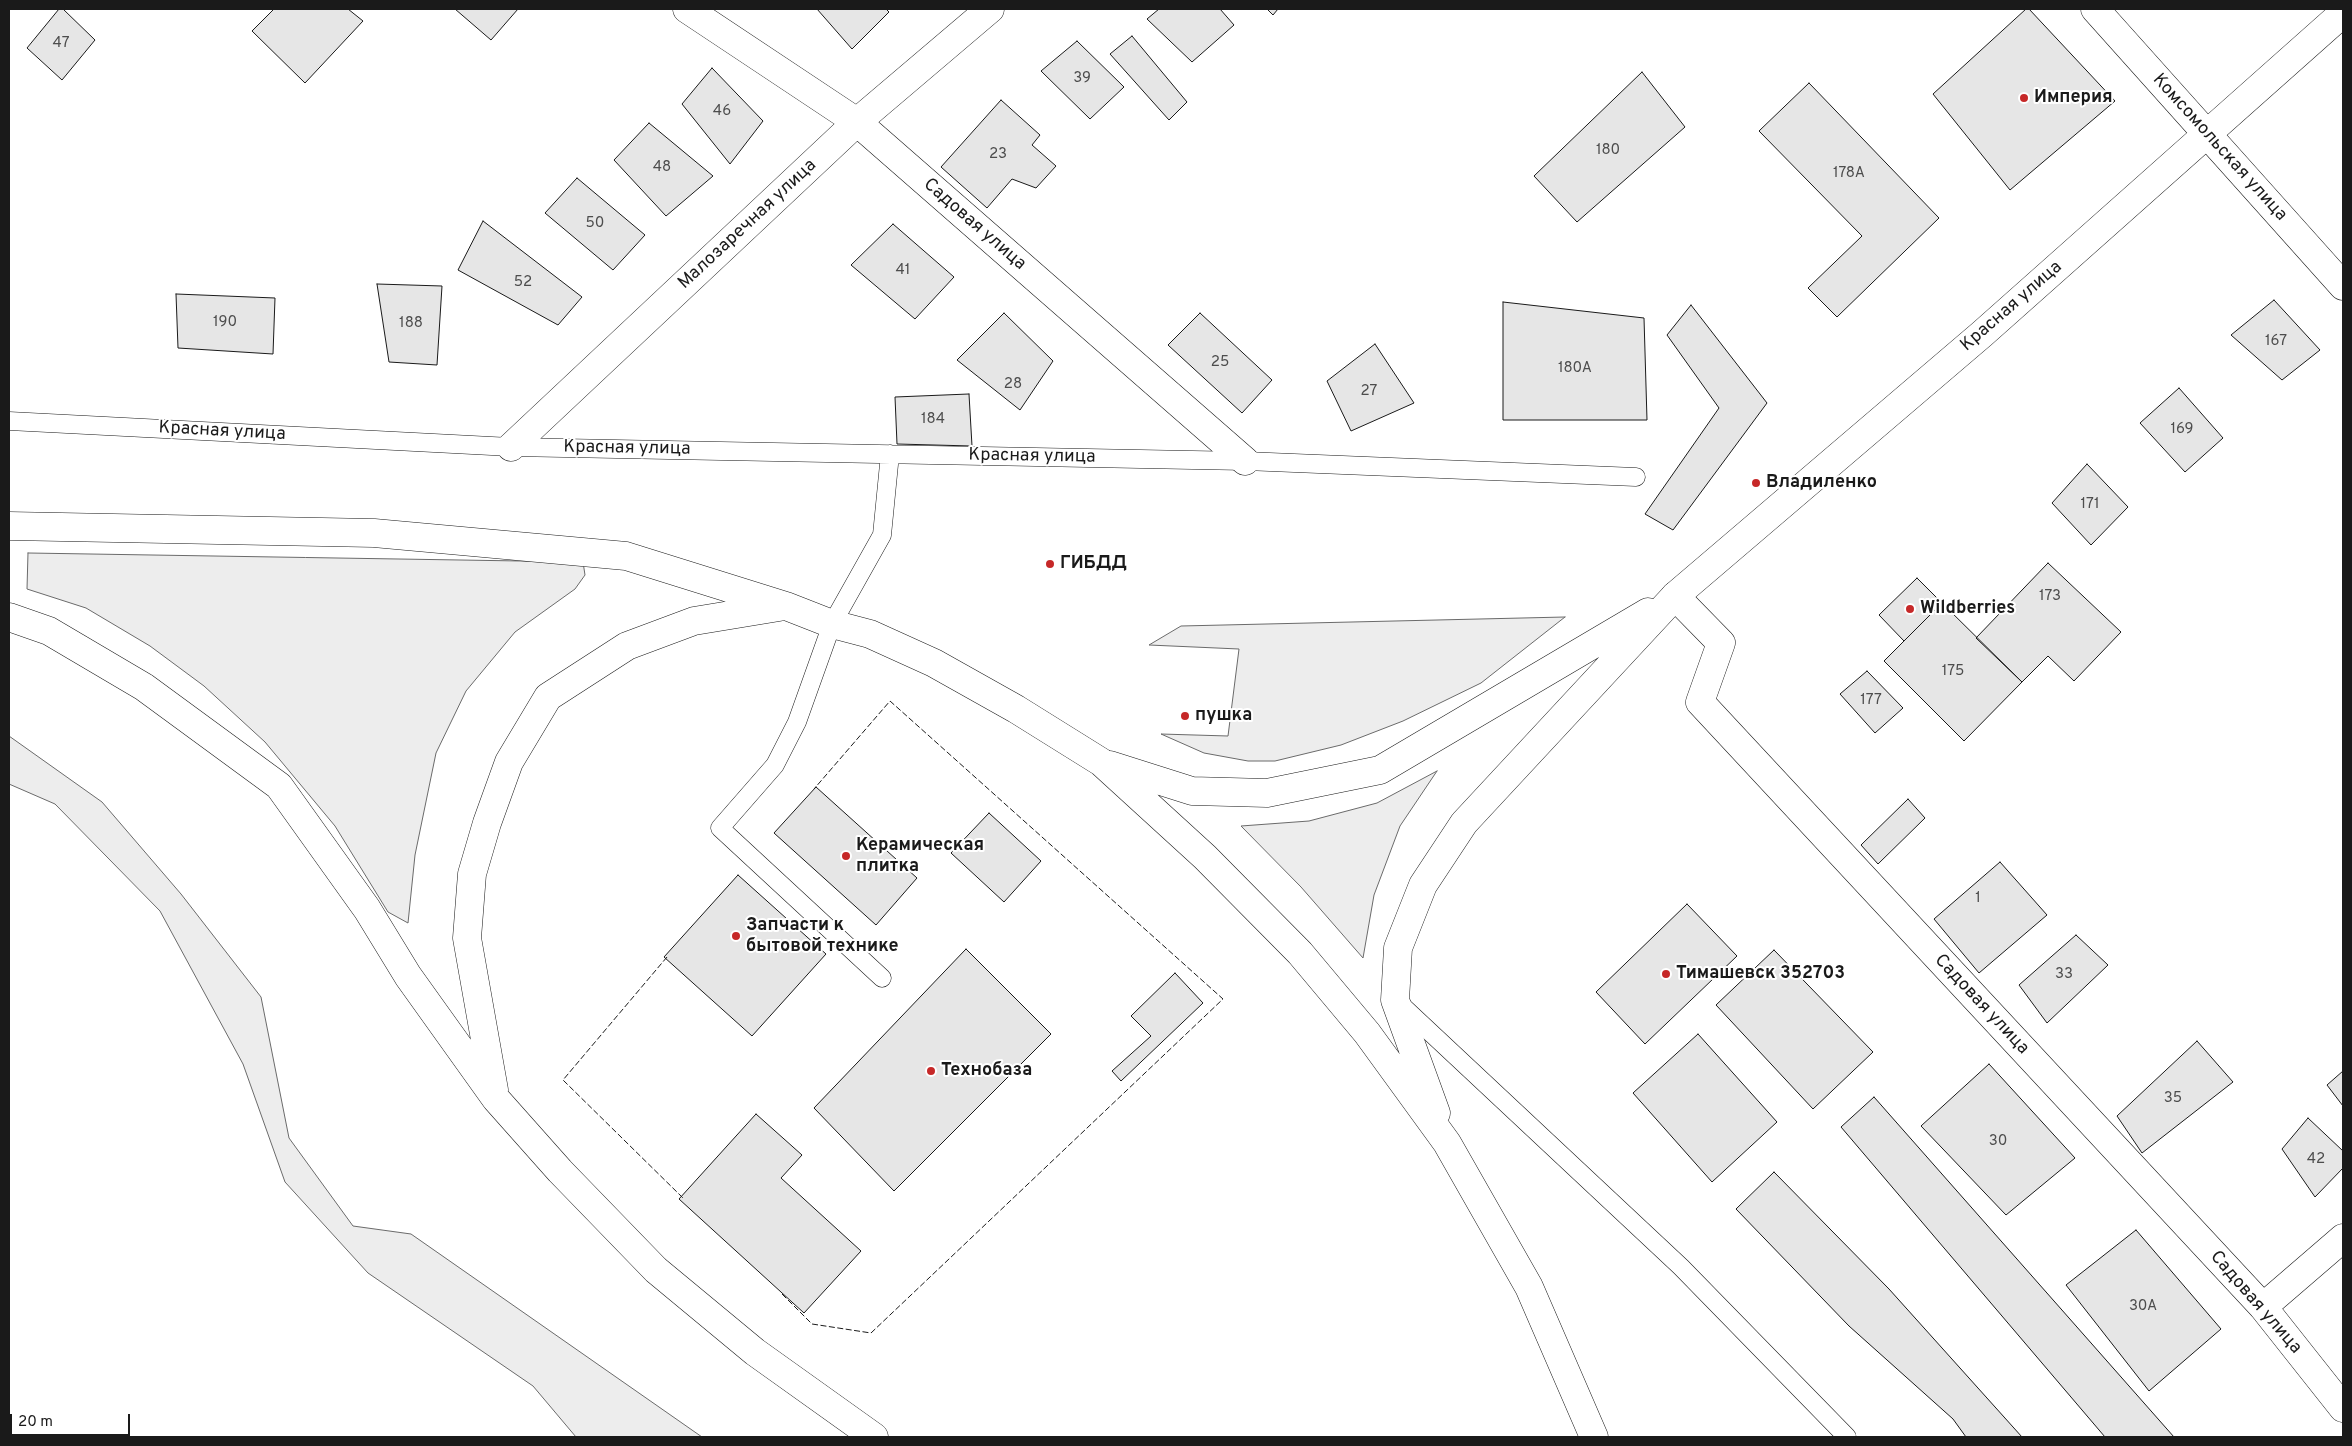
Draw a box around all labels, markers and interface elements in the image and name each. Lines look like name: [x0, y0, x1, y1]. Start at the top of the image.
house number: 47: [53, 35, 69, 53]
house number: 39: [1073, 70, 1091, 88]
street label: Комсомольская улица: [2147, 70, 2291, 226]
place label: Империя: [2034, 87, 2113, 109]
marker: Империя: [2018, 92, 2030, 104]
house number: 46: [713, 103, 731, 121]
house number: 180: [1596, 142, 1620, 160]
house number: 23: [989, 146, 1007, 164]
street label: Малозаречная улица: [674, 155, 822, 295]
house number: 48: [653, 159, 671, 177]
house number: 178А: [1833, 165, 1865, 183]
street label: Садовая улица: [918, 174, 1030, 276]
house number: 50: [586, 215, 604, 233]
street label: Красная улица: [1957, 257, 2067, 357]
house number: 41: [896, 262, 910, 280]
house number: 52: [514, 274, 532, 292]
house number: 190: [213, 314, 237, 332]
house number: 188: [399, 315, 423, 333]
house number: 167: [2265, 333, 2287, 351]
house number: 25: [1211, 354, 1229, 372]
house number: 180А: [1558, 360, 1592, 378]
house number: 28: [1004, 376, 1022, 394]
house number: 27: [1361, 383, 1377, 401]
house number: 184: [921, 411, 945, 429]
street label: Красная улица: [158, 418, 286, 446]
house number: 169: [2171, 421, 2193, 439]
street label: Красная улица: [563, 437, 691, 461]
street label: Красная улица: [968, 445, 1096, 469]
place label: Владиленко: [1766, 472, 1877, 494]
marker: Владиленко: [1750, 477, 1762, 489]
house number: 171: [2080, 496, 2100, 514]
place label: ГИБДД: [1060, 553, 1127, 575]
marker: ГИБДД: [1044, 558, 1056, 570]
house number: 173: [2039, 588, 2061, 606]
place label: Wildberries: [1920, 598, 2015, 620]
marker: Wildberries: [1904, 603, 1916, 615]
house number: 175: [1942, 663, 1964, 681]
house number: 177: [1860, 692, 1882, 710]
place label: пушка: [1195, 705, 1252, 727]
marker: пушка: [1179, 710, 1191, 722]
place label: Керамическая плитка: [856, 835, 984, 878]
marker: Керамическая плитка: [840, 850, 852, 862]
house number: 1: [1975, 890, 1981, 908]
place label: Запчасти к бытовой технике: [746, 915, 899, 958]
marker: Запчасти к бытовой технике: [730, 930, 742, 942]
street label: Садовая улица: [1929, 950, 2033, 1060]
place label: Тимашевск 352703: [1676, 963, 1845, 985]
house number: 33: [2055, 966, 2073, 984]
marker: Тимашевск 352703: [1660, 968, 1672, 980]
place label: Технобаза: [941, 1060, 1032, 1082]
marker: Технобаза: [925, 1065, 937, 1077]
house number: 35: [2164, 1090, 2182, 1108]
house number: 30: [1989, 1133, 2007, 1151]
house number: 42: [2307, 1151, 2325, 1169]
street label: Садовая улица: [2204, 1247, 2306, 1359]
house number: 30А: [2129, 1298, 2157, 1316]
scale bar: [12, 1404, 132, 1436]
text: 20 m: [18, 1413, 53, 1432]

